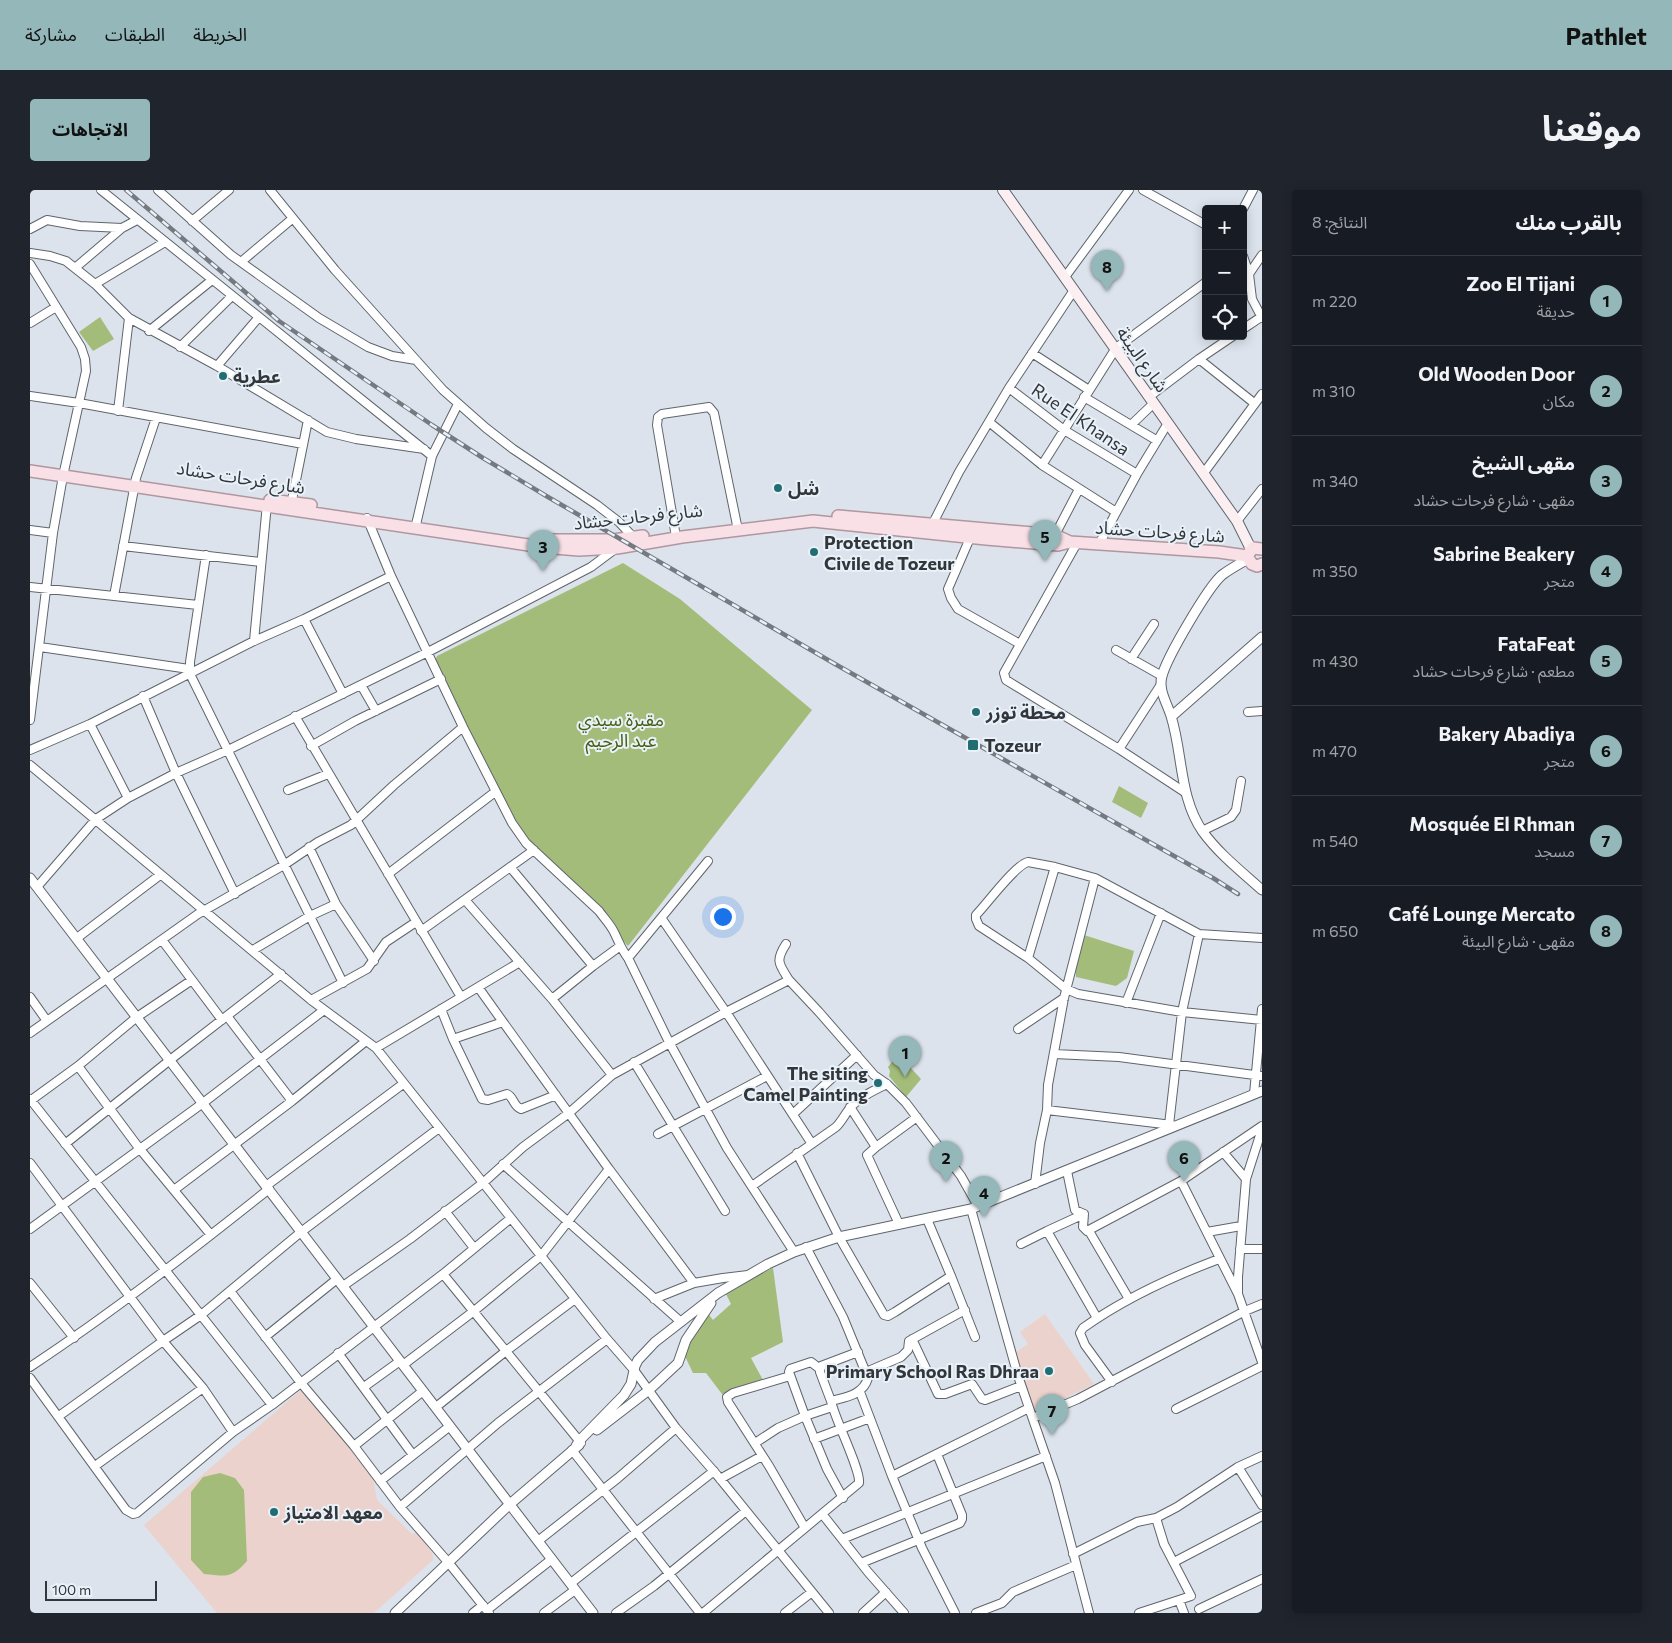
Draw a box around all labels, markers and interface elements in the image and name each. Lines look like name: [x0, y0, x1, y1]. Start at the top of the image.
text: Pathlet: [1566, 21, 1647, 50]
text: مشاركة: [25, 23, 77, 45]
text: الطبقات: [105, 23, 165, 45]
text: الخريطة: [193, 23, 247, 45]
button: الاتجاهات: [30, 99, 150, 161]
text: موقعنا: [1542, 105, 1642, 148]
map controls: [1202, 205, 1247, 340]
button: +: [1202, 205, 1247, 250]
text: بالقرب منك: [1516, 209, 1622, 234]
text: النتائج: 8: [1312, 212, 1367, 231]
pin: 8: [1091, 250, 1123, 291]
button: −: [1202, 250, 1247, 295]
text: Zoo El Tijani: [1466, 272, 1575, 295]
text: 220 m: [1312, 291, 1357, 310]
text: 1: [1602, 291, 1610, 310]
button: locate: [1202, 295, 1247, 340]
text: حديقة: [1537, 301, 1575, 320]
street label: شارع البيئة: [1109, 322, 1174, 398]
text: Old Wooden Door: [1418, 362, 1575, 385]
place label: عطرية: [233, 365, 281, 388]
marker: عطرية: [217, 370, 229, 382]
street label: Rue El Khansa: [1028, 378, 1134, 460]
text: 310 m: [1312, 381, 1355, 400]
text: 2: [1601, 381, 1611, 400]
text: مكان: [1543, 391, 1575, 410]
text: مقهى الشيخ: [1472, 451, 1575, 474]
street label: شارع فرحات حشاد: [175, 456, 307, 502]
text: 340 m: [1312, 471, 1358, 490]
text: 3: [1601, 471, 1611, 490]
place label: شل: [788, 477, 819, 499]
marker: شل: [772, 482, 784, 494]
text: مقهى · شارع فرحات حشاد: [1413, 490, 1575, 509]
street label: شارع فرحات حشاد: [572, 498, 704, 538]
street label: شارع فرحات حشاد: [1094, 515, 1226, 550]
pin: 5: [1029, 520, 1061, 561]
pin: 3: [527, 530, 559, 571]
place label: Protection Civile de Tozeur: [824, 531, 955, 574]
text: Sabrine Beakery: [1433, 542, 1575, 565]
marker: Protection Civile de Tozeur: [808, 546, 820, 558]
text: 350 m: [1312, 561, 1358, 580]
text: 4: [1601, 561, 1611, 580]
text: متجر: [1544, 571, 1575, 590]
text: FataFeat: [1498, 632, 1575, 655]
text: 430 m: [1312, 651, 1358, 670]
text: 5: [1601, 651, 1611, 670]
text: مطعم · شارع فرحات حشاد: [1413, 661, 1575, 680]
place label: محطة توزر: [985, 701, 1066, 724]
marker: محطة توزر: [970, 706, 982, 718]
park label: مقبرة سيدي عبد الرحيم: [578, 708, 664, 754]
text: Bakery Abadiya: [1439, 722, 1575, 745]
place label: Tozeur: [984, 734, 1042, 756]
marker: Tozeur: [966, 738, 980, 752]
text: 470 m: [1312, 741, 1357, 760]
text: 6: [1601, 741, 1611, 760]
text: متجر: [1544, 751, 1575, 770]
text: Mosquée El Rhman: [1409, 812, 1575, 835]
text: 540 m: [1312, 831, 1358, 850]
text: 7: [1602, 831, 1610, 850]
text: مسجد: [1534, 841, 1575, 860]
text: Café Lounge Mercato: [1389, 902, 1575, 925]
your location: [710, 904, 736, 930]
text: 650 m: [1312, 921, 1358, 940]
text: 8: [1601, 921, 1611, 940]
text: مقهى · شارع البيئة: [1462, 931, 1575, 950]
pin: 1: [889, 1036, 921, 1077]
place label: The siting Camel Painting: [743, 1062, 868, 1105]
marker: The siting Camel Painting: [872, 1077, 884, 1089]
pin: 2: [930, 1141, 962, 1182]
pin: 6: [1168, 1141, 1200, 1182]
pin: 4: [968, 1176, 1000, 1217]
place label: Primary School Ras Dhraa: [826, 1360, 1039, 1382]
marker: Primary School Ras Dhraa: [1043, 1365, 1055, 1377]
pin: 7: [1036, 1394, 1068, 1435]
place label: معهد الامتياز: [283, 1501, 383, 1524]
marker: معهد الامتياز: [268, 1506, 280, 1518]
scale bar: [45, 1578, 158, 1601]
text: 100 m: [52, 1581, 91, 1598]

